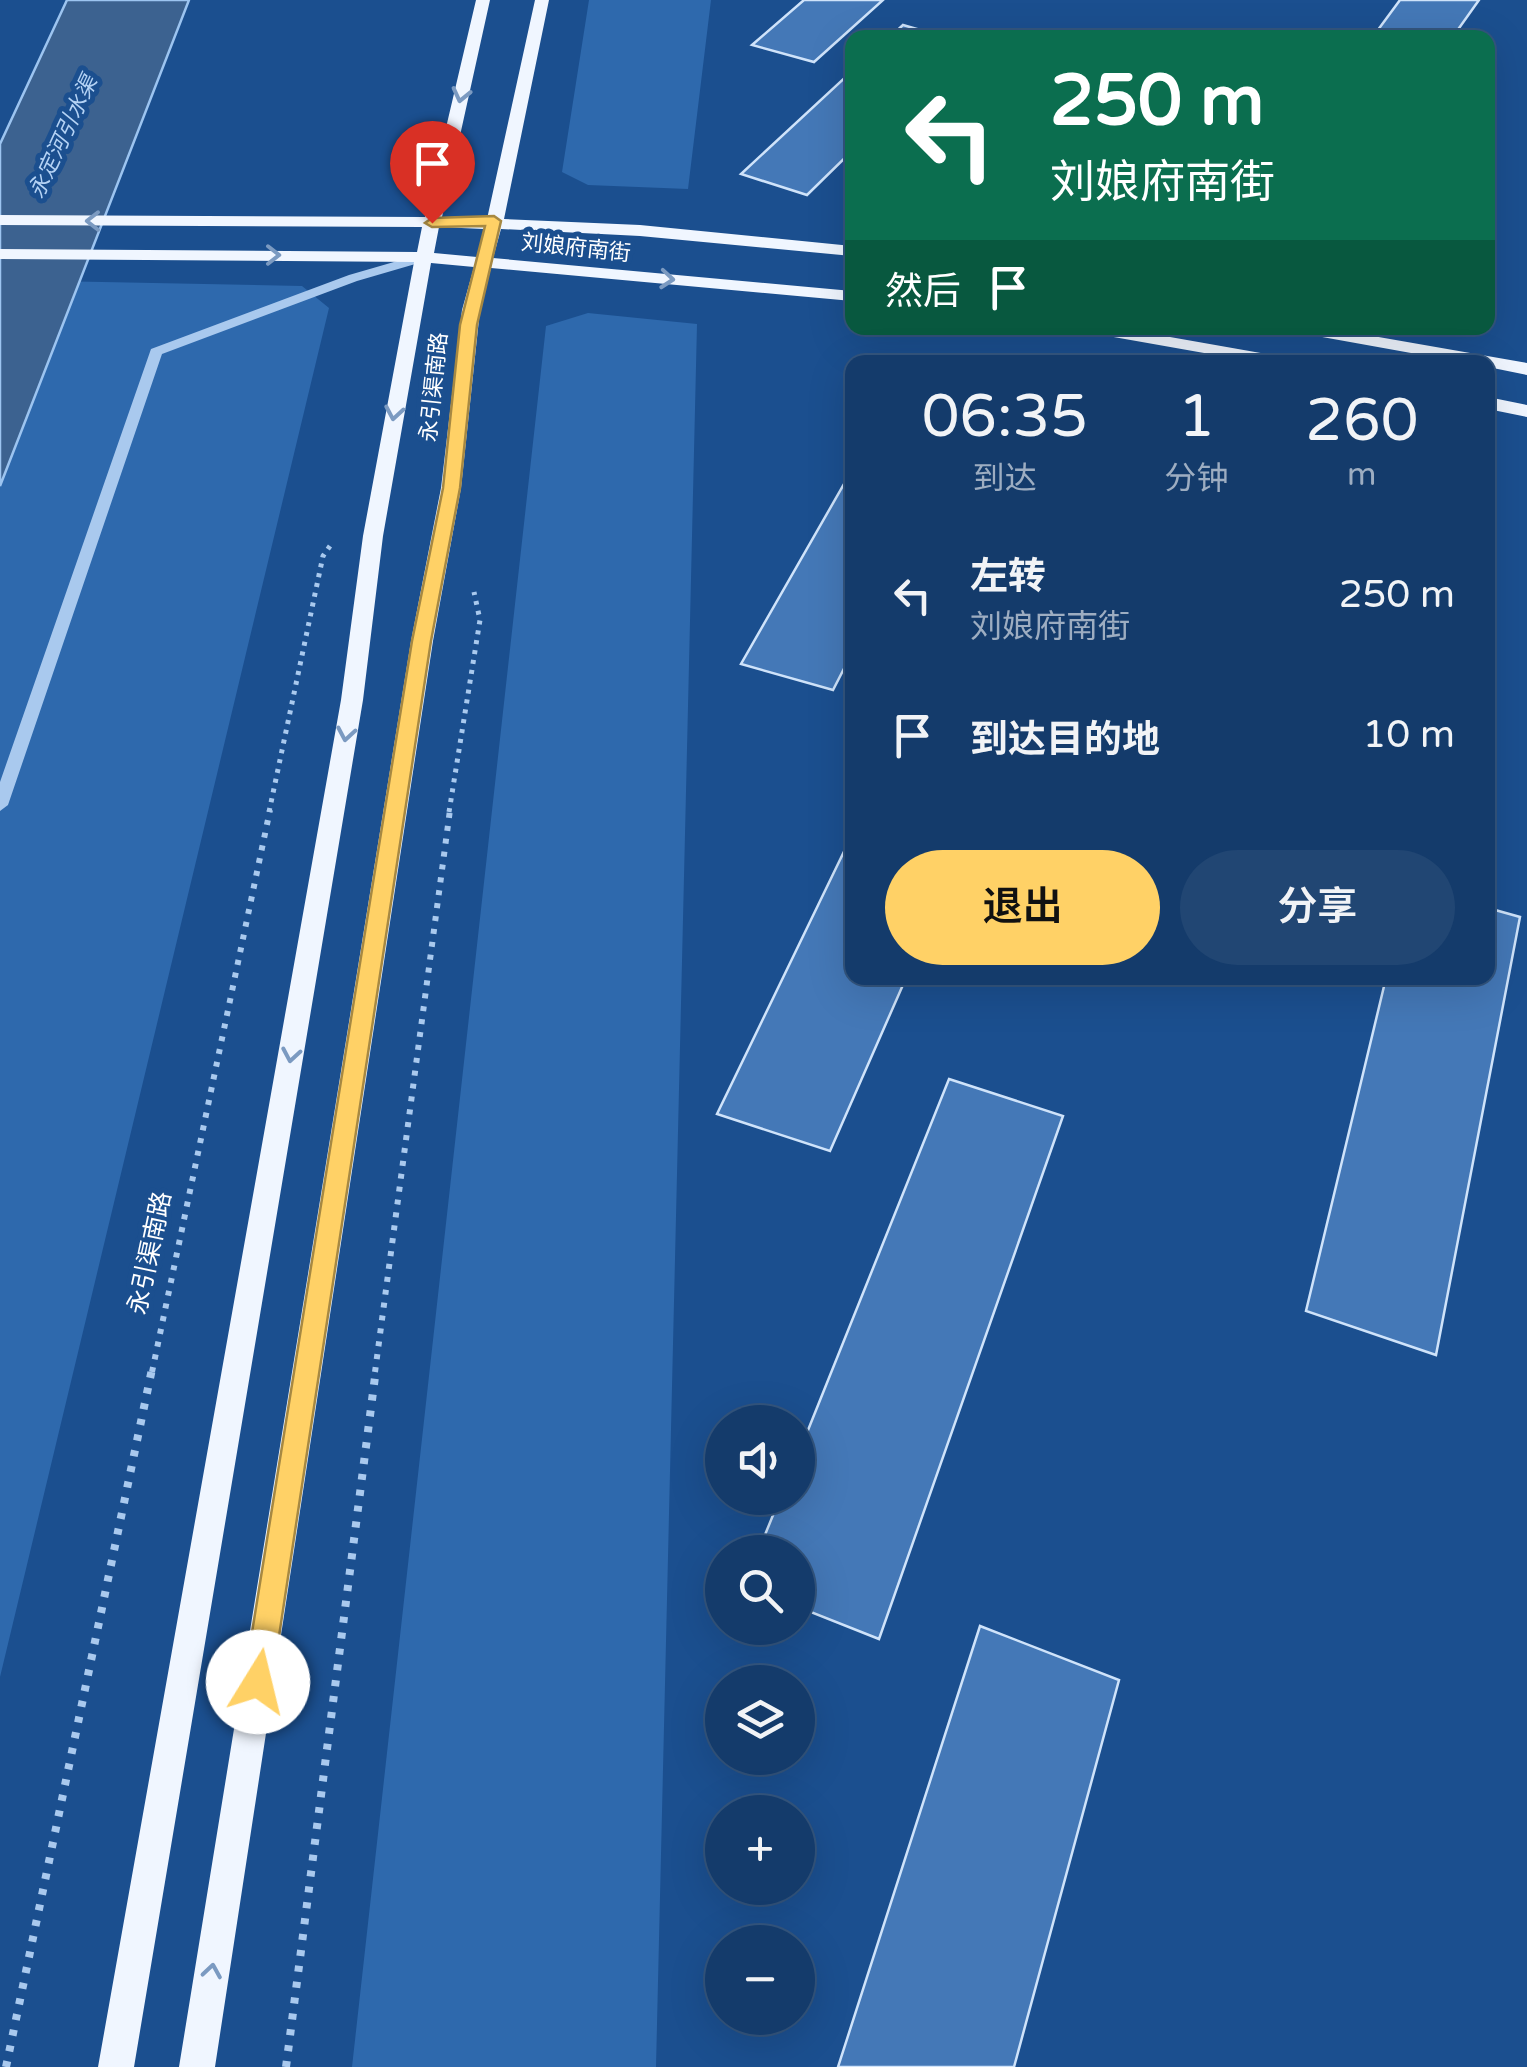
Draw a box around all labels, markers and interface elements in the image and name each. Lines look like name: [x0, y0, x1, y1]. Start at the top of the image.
text: 250 m: [1050, 60, 1264, 144]
water label: 永定河引水渠: [23, 69, 104, 202]
icon: left: [885, 70, 1015, 200]
one-way arrow: [452, 86, 473, 103]
pin: [390, 121, 475, 224]
icon: arrive: [405, 136, 460, 191]
text: 刘娘府南街: [1050, 156, 1275, 210]
one-way arrow: [84, 210, 100, 232]
street label: 刘娘府南街: [520, 229, 632, 267]
one-way arrow: [266, 244, 281, 266]
icon: arrive: [981, 260, 1036, 315]
one-way arrow: [659, 268, 675, 290]
text: 然后: [885, 269, 961, 315]
street label: 永引渠南路: [415, 331, 453, 443]
text: 06:35: [922, 381, 1088, 453]
text: 1: [1178, 381, 1215, 453]
text: 260: [1305, 385, 1418, 457]
one-way arrow: [384, 405, 405, 421]
text: m: [1347, 456, 1376, 494]
text: 到达: [973, 460, 1037, 498]
text: 分钟: [1165, 460, 1229, 498]
text: 左转: [970, 554, 1046, 600]
icon: left: [885, 568, 940, 623]
text: 250 m: [1339, 572, 1455, 618]
text: 刘娘府南街: [970, 608, 1130, 646]
icon: arrive: [885, 708, 940, 763]
text: 10 m: [1363, 712, 1455, 758]
text: 到达目的地: [970, 717, 1160, 763]
one-way arrow: [336, 726, 357, 743]
button: 退出: [885, 850, 1160, 965]
button: 分享: [1180, 850, 1455, 965]
one-way arrow: [281, 1046, 302, 1063]
street label: 永引渠南路: [122, 1189, 178, 1317]
map controls: [705, 1405, 815, 2035]
button: sound: [705, 1405, 815, 1515]
button: search: [705, 1535, 815, 1645]
position arrow: [206, 1630, 310, 1734]
button: layers: [705, 1665, 815, 1775]
button: +: [705, 1795, 815, 1905]
button: −: [705, 1925, 815, 2035]
one-way arrow: [201, 1962, 222, 1979]

